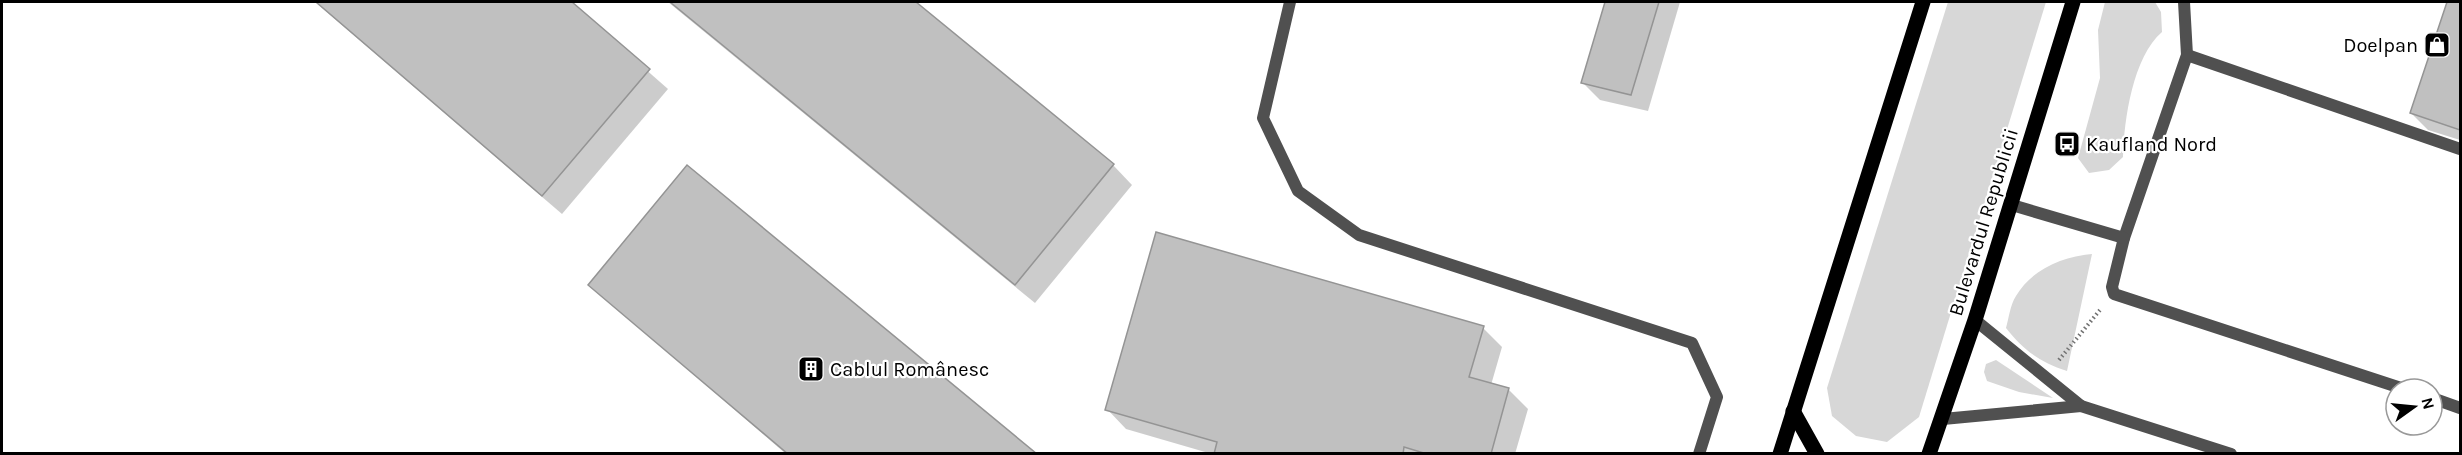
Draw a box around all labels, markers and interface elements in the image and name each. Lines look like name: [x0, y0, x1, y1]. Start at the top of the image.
shop icon: Doelpan: [2422, 30, 2452, 60]
place label: Doelpan: [2343, 34, 2418, 57]
street label: Bulevardul Republicii: [1944, 126, 2023, 319]
bus stop icon: Kaufland Nord: [2052, 129, 2082, 159]
place label: Kaufland Nord: [2086, 133, 2217, 156]
building icon: Cablul Românesc: [796, 354, 826, 384]
place label: Cablul Românesc: [830, 358, 989, 381]
north arrow: [2384, 377, 2444, 437]
text: N: [2417, 395, 2439, 411]

